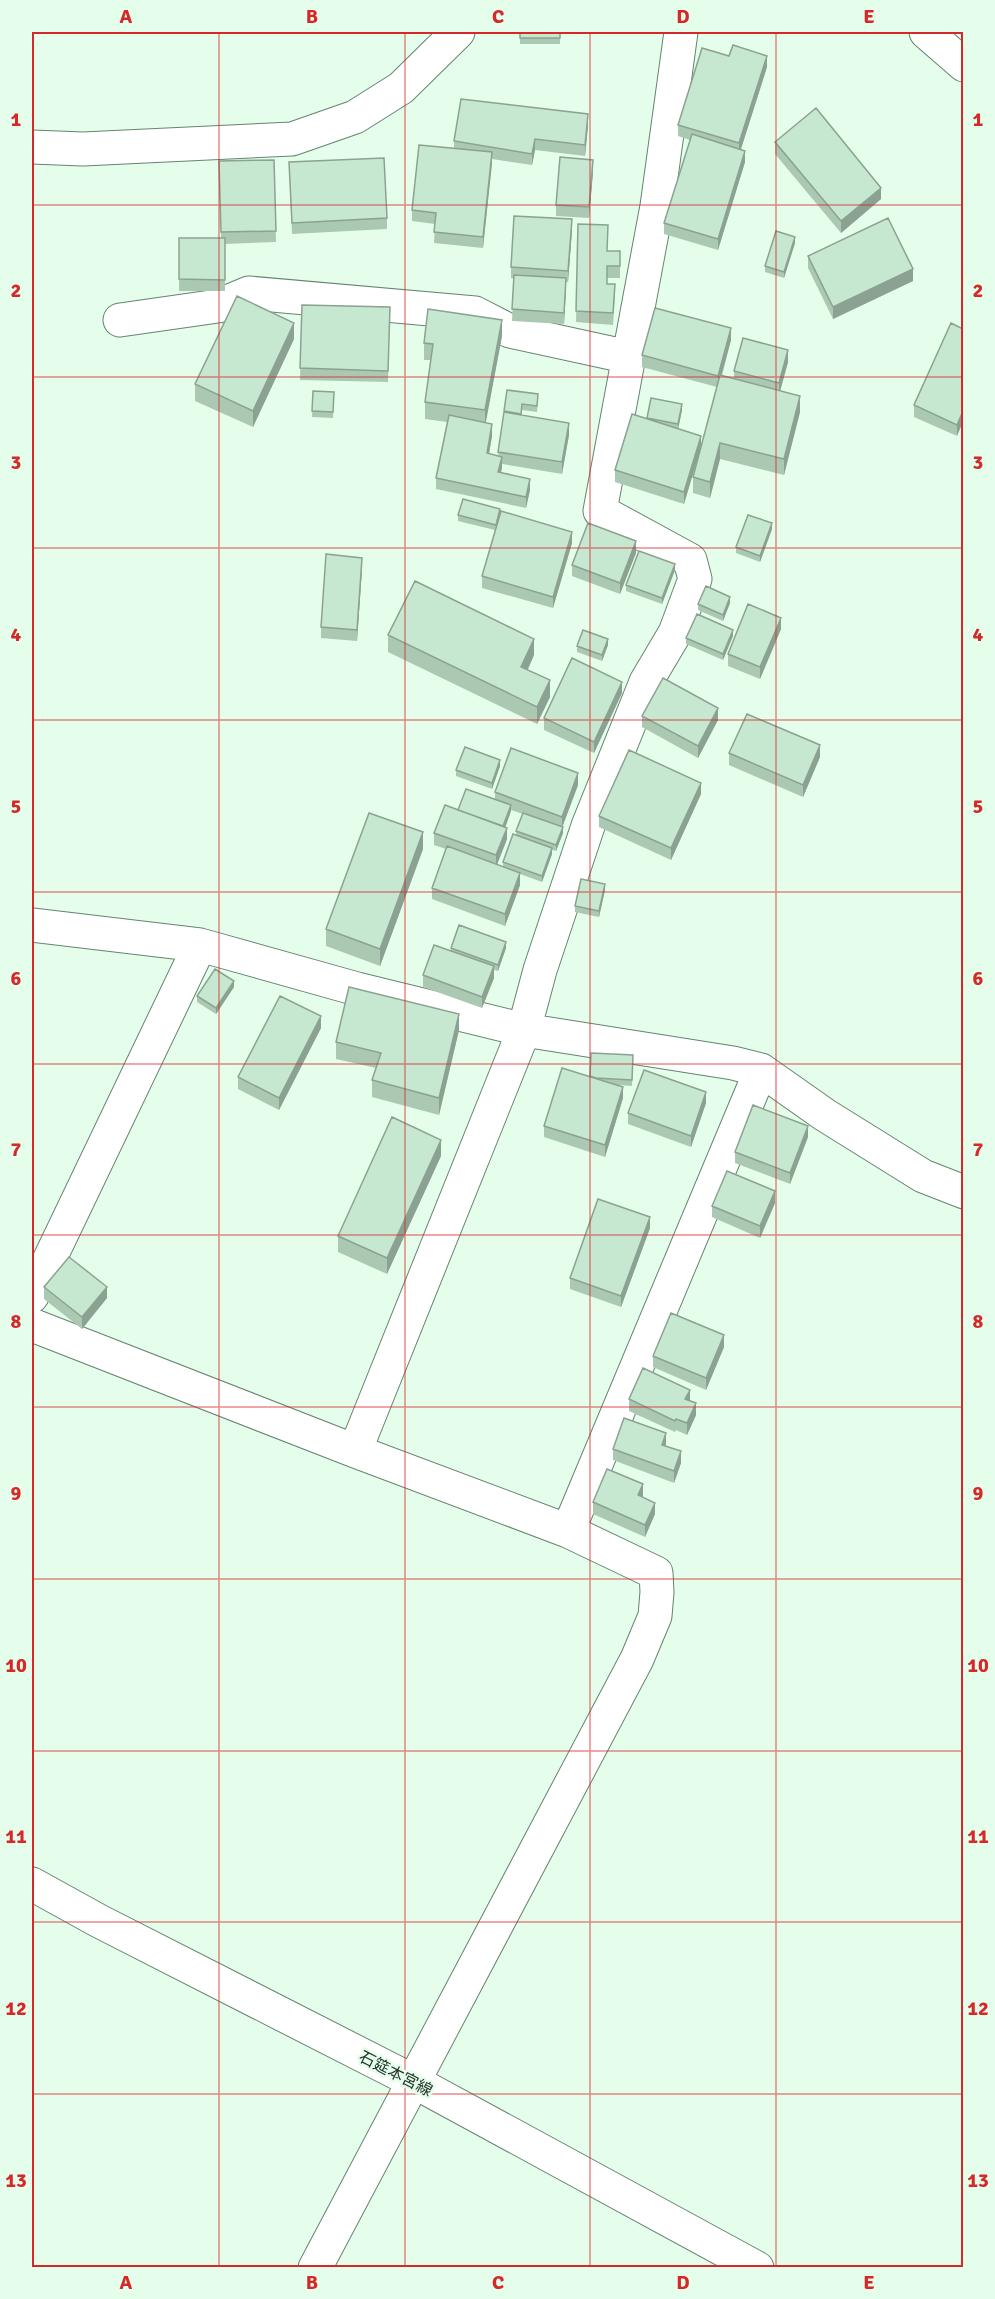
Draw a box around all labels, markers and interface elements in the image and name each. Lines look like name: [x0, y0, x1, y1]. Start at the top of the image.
text: A: [120, 4, 133, 29]
text: B: [306, 4, 318, 29]
text: C: [492, 4, 504, 29]
text: D: [676, 4, 690, 29]
text: E: [863, 4, 875, 29]
text: 1: [11, 107, 22, 132]
text: 1: [973, 107, 984, 132]
text: 2: [11, 278, 21, 303]
text: 2: [973, 278, 983, 303]
text: 3: [11, 450, 21, 475]
text: 3: [973, 450, 983, 475]
text: 4: [11, 622, 22, 647]
text: 4: [973, 622, 984, 647]
text: 5: [11, 794, 21, 819]
text: 5: [973, 794, 983, 819]
text: 6: [11, 966, 22, 991]
text: 6: [973, 966, 984, 991]
text: 7: [11, 1137, 22, 1162]
text: 7: [973, 1137, 984, 1162]
text: 8: [11, 1309, 22, 1334]
text: 8: [973, 1309, 984, 1334]
text: 9: [11, 1481, 22, 1506]
text: 9: [973, 1481, 984, 1506]
text: 10: [5, 1653, 27, 1678]
text: 10: [967, 1653, 989, 1678]
text: 11: [5, 1824, 27, 1849]
text: 11: [967, 1824, 989, 1849]
text: 12: [5, 1996, 27, 2021]
text: 12: [967, 1996, 989, 2021]
street label: 石筵本宮線: [355, 2047, 436, 2101]
text: 13: [5, 2168, 27, 2193]
text: 13: [967, 2168, 989, 2193]
text: A: [120, 2270, 133, 2295]
text: B: [306, 2270, 318, 2295]
text: C: [492, 2270, 504, 2295]
text: D: [676, 2270, 690, 2295]
text: E: [863, 2270, 875, 2295]

